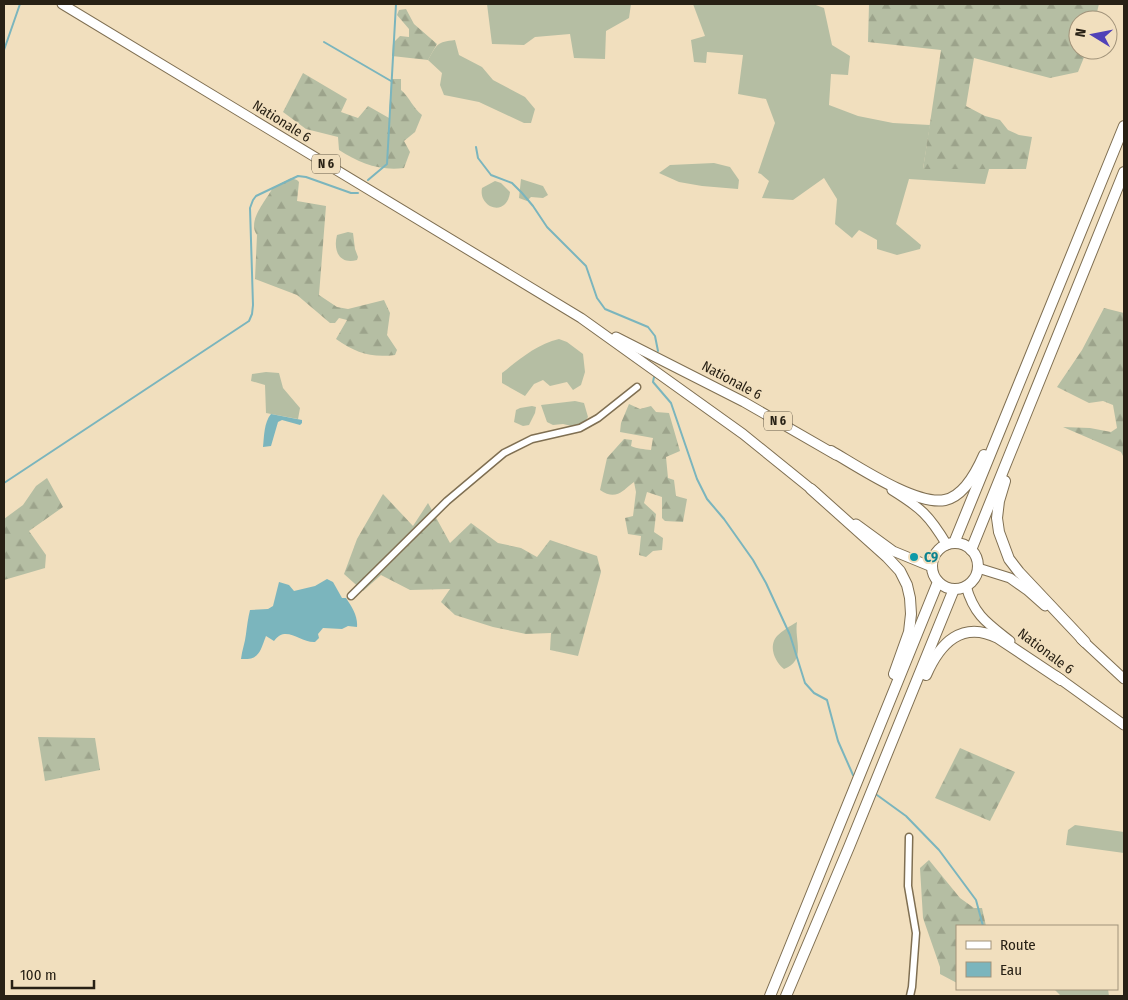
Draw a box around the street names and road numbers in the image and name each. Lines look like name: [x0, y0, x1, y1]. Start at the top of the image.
street label: Nationale 6: [249, 97, 314, 146]
road number: N 6: [312, 154, 340, 173]
street label: Nationale 6: [699, 358, 765, 403]
road number: N 6: [764, 412, 792, 431]
street label: Nationale 6: [1014, 625, 1077, 678]

